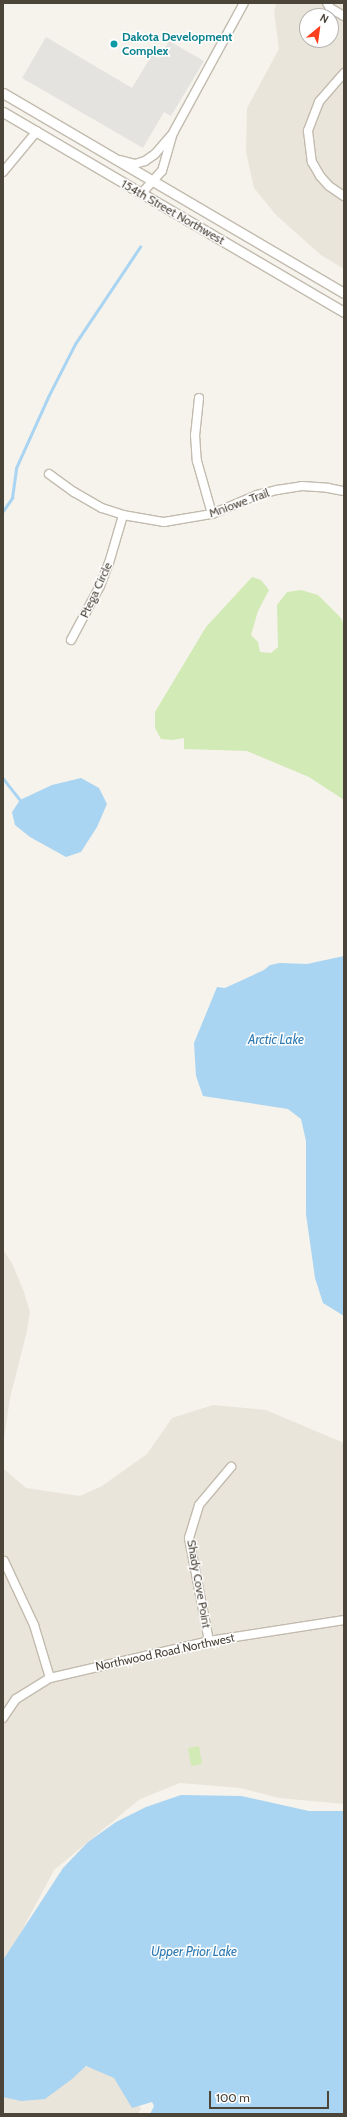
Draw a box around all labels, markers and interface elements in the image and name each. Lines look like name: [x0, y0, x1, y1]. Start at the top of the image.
north arrow: [299, 8, 339, 48]
text: N: [318, 10, 331, 26]
place label: Dakota Development Complex: [122, 30, 232, 58]
marker: Dakota Development Complex: [109, 39, 119, 49]
street label: 154th Street Northwest: [119, 177, 227, 247]
street label: Mniowe Trail: [207, 485, 271, 521]
street label: Ptega Circle: [77, 560, 115, 620]
water label: Arctic Lake: [248, 1031, 304, 1047]
street label: Shady Cove Point: [184, 1539, 214, 1629]
street label: Northwood Road Northwest: [94, 1630, 236, 1674]
water label: Upper Prior Lake: [151, 1943, 237, 1959]
scale bar: [211, 2083, 331, 2109]
text: 100 m: [216, 2090, 250, 2105]

